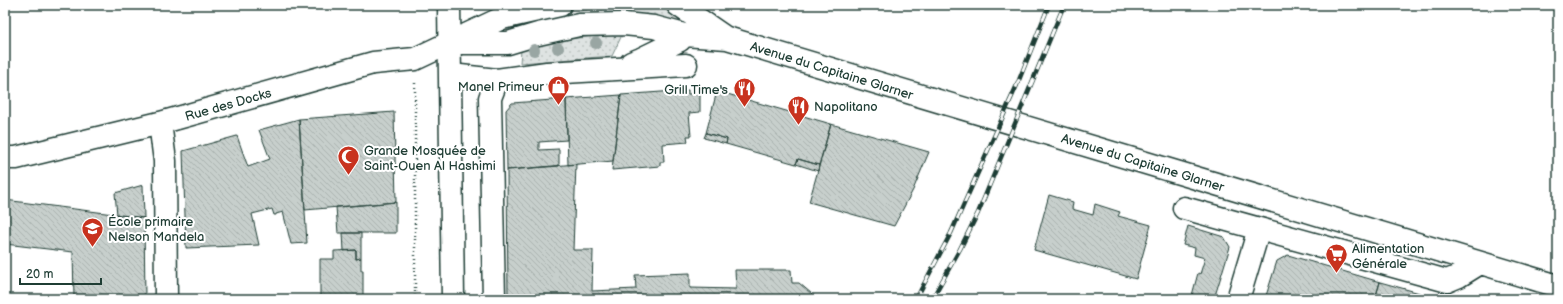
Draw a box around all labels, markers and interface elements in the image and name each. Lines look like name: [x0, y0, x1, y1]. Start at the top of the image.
street label: Avenue du Capitaine Glarner: [748, 39, 915, 103]
shop icon: Manel Primeur: [546, 73, 572, 106]
restaurant icon: Grill Time's: [731, 76, 757, 109]
place label: Manel Primeur: [458, 79, 544, 95]
place label: Grill Time's: [664, 82, 729, 98]
street label: Rue des Docks: [183, 85, 274, 125]
restaurant icon: Napolitano: [786, 93, 812, 126]
place label: Napolitano: [814, 99, 878, 115]
street label: Avenue du Capitaine Glarner: [1059, 131, 1226, 195]
place label: Grande Mosquée de Saint-Ouen Al Hashimi: [364, 143, 496, 174]
mosque icon: Grande Mosquée de Saint-Ouen Al Hashimi: [336, 144, 362, 177]
place label: École primaire Nelson Mandela: [108, 214, 204, 245]
school or university icon: École primaire Nelson Mandela: [79, 215, 105, 248]
place label: Alimentation Générale: [1352, 241, 1424, 272]
supermarket icon: Alimentation Générale: [1324, 242, 1350, 275]
scale bar: [20, 260, 101, 286]
text: 20 m: [26, 267, 53, 282]

